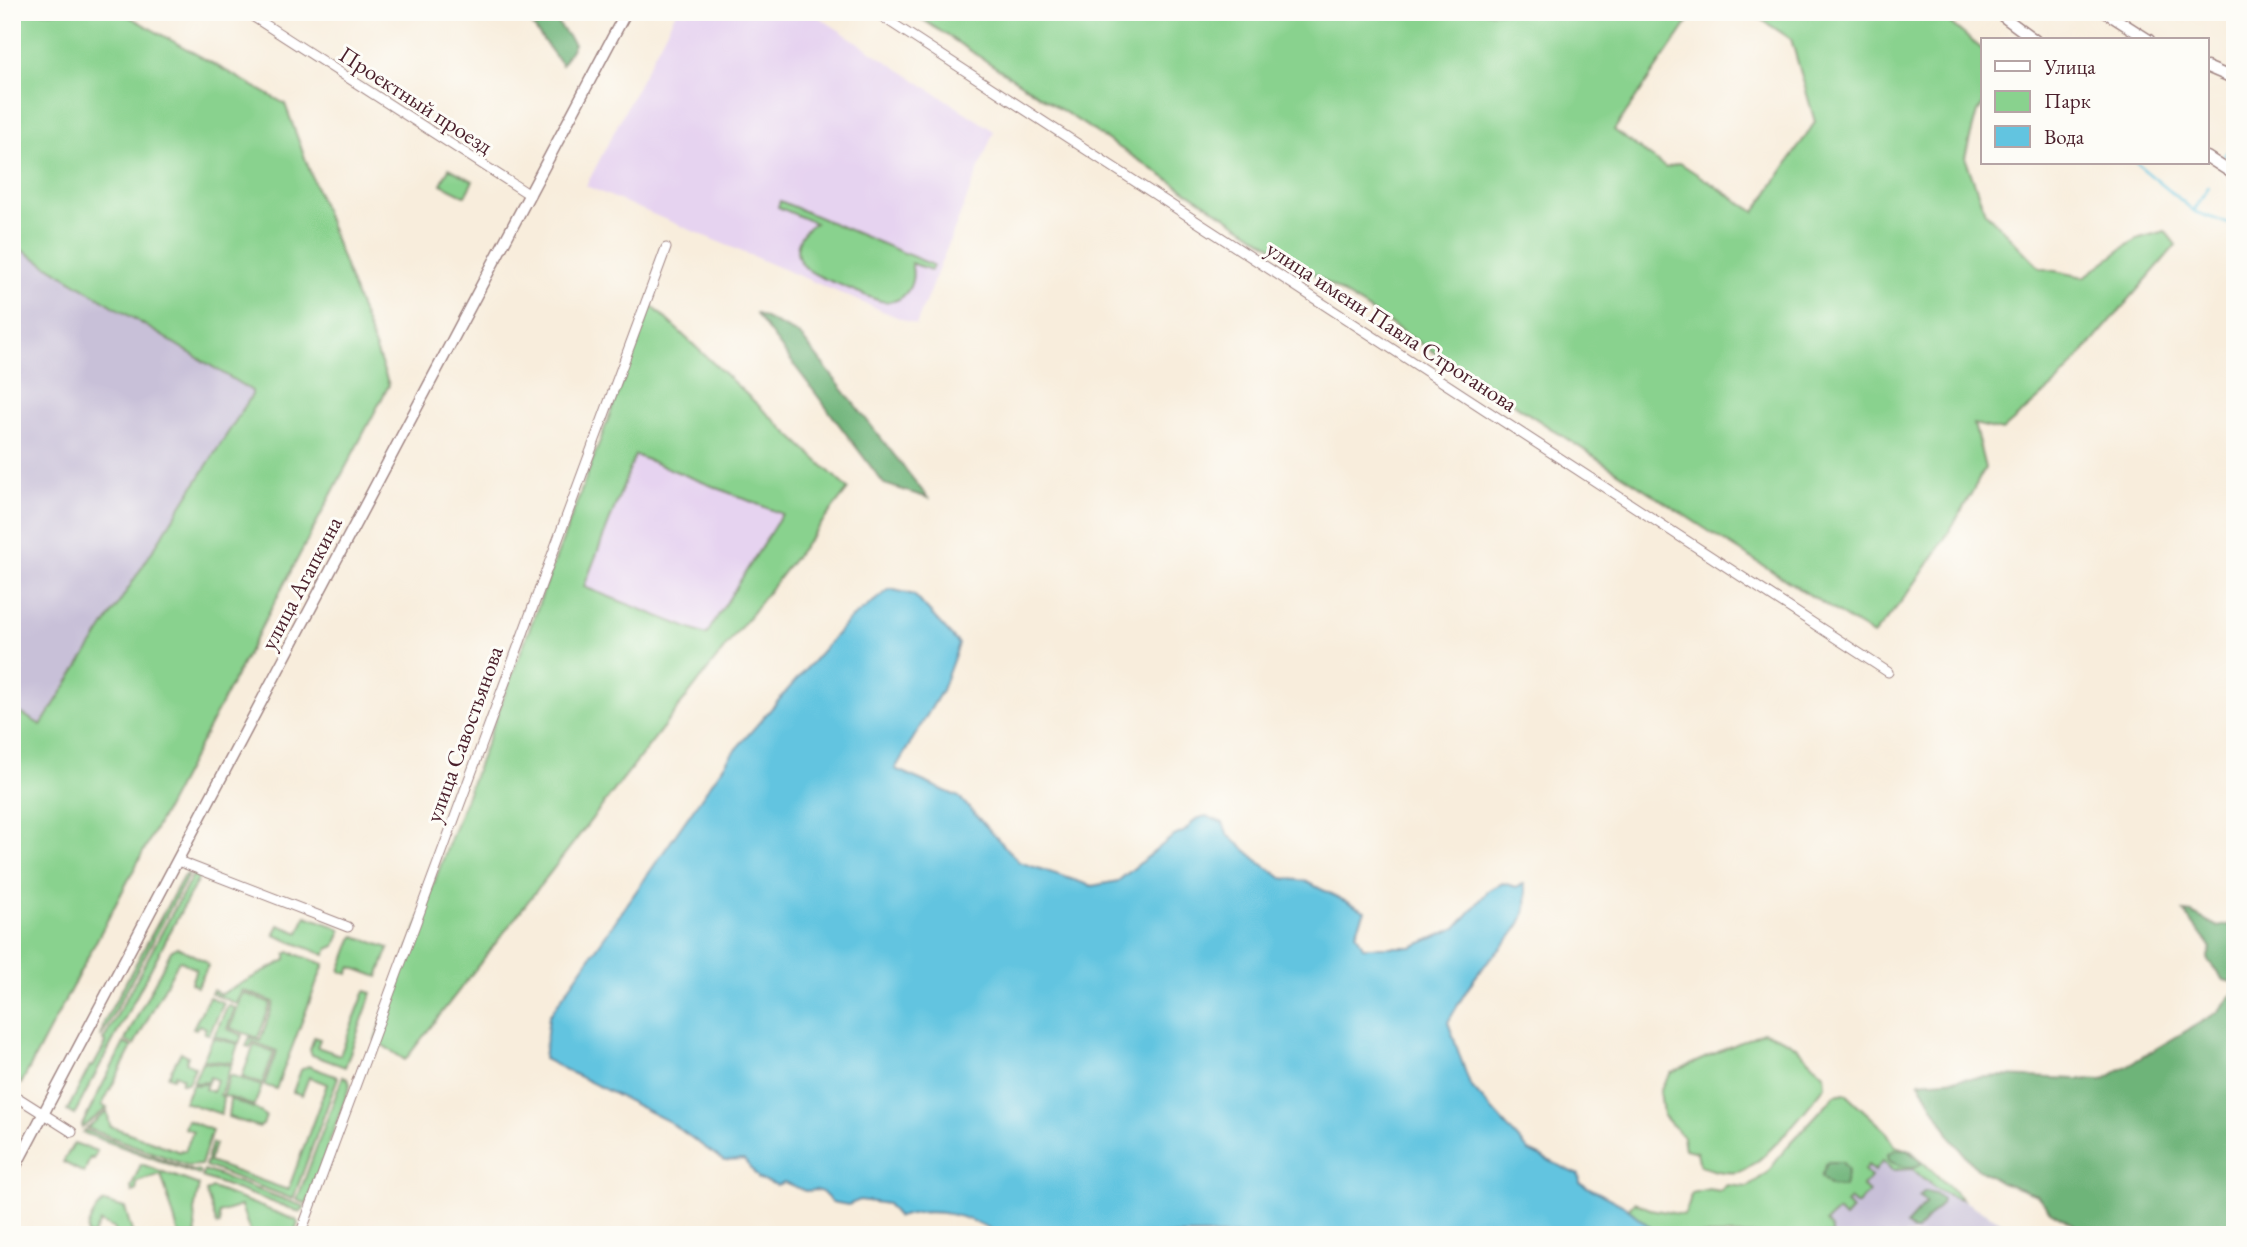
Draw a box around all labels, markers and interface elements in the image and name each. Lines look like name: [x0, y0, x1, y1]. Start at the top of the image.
legend: [1981, 38, 2208, 164]
street label: Проектный проезд: [333, 39, 499, 161]
text: Улица: [2043, 53, 2096, 80]
text: Парк: [2044, 87, 2091, 114]
text: Вода: [2044, 123, 2085, 150]
street label: улица имени Павла Строганова: [1261, 233, 1524, 419]
street label: улица Агапкина: [253, 510, 349, 655]
street label: улица Савостьянова: [418, 641, 510, 826]

